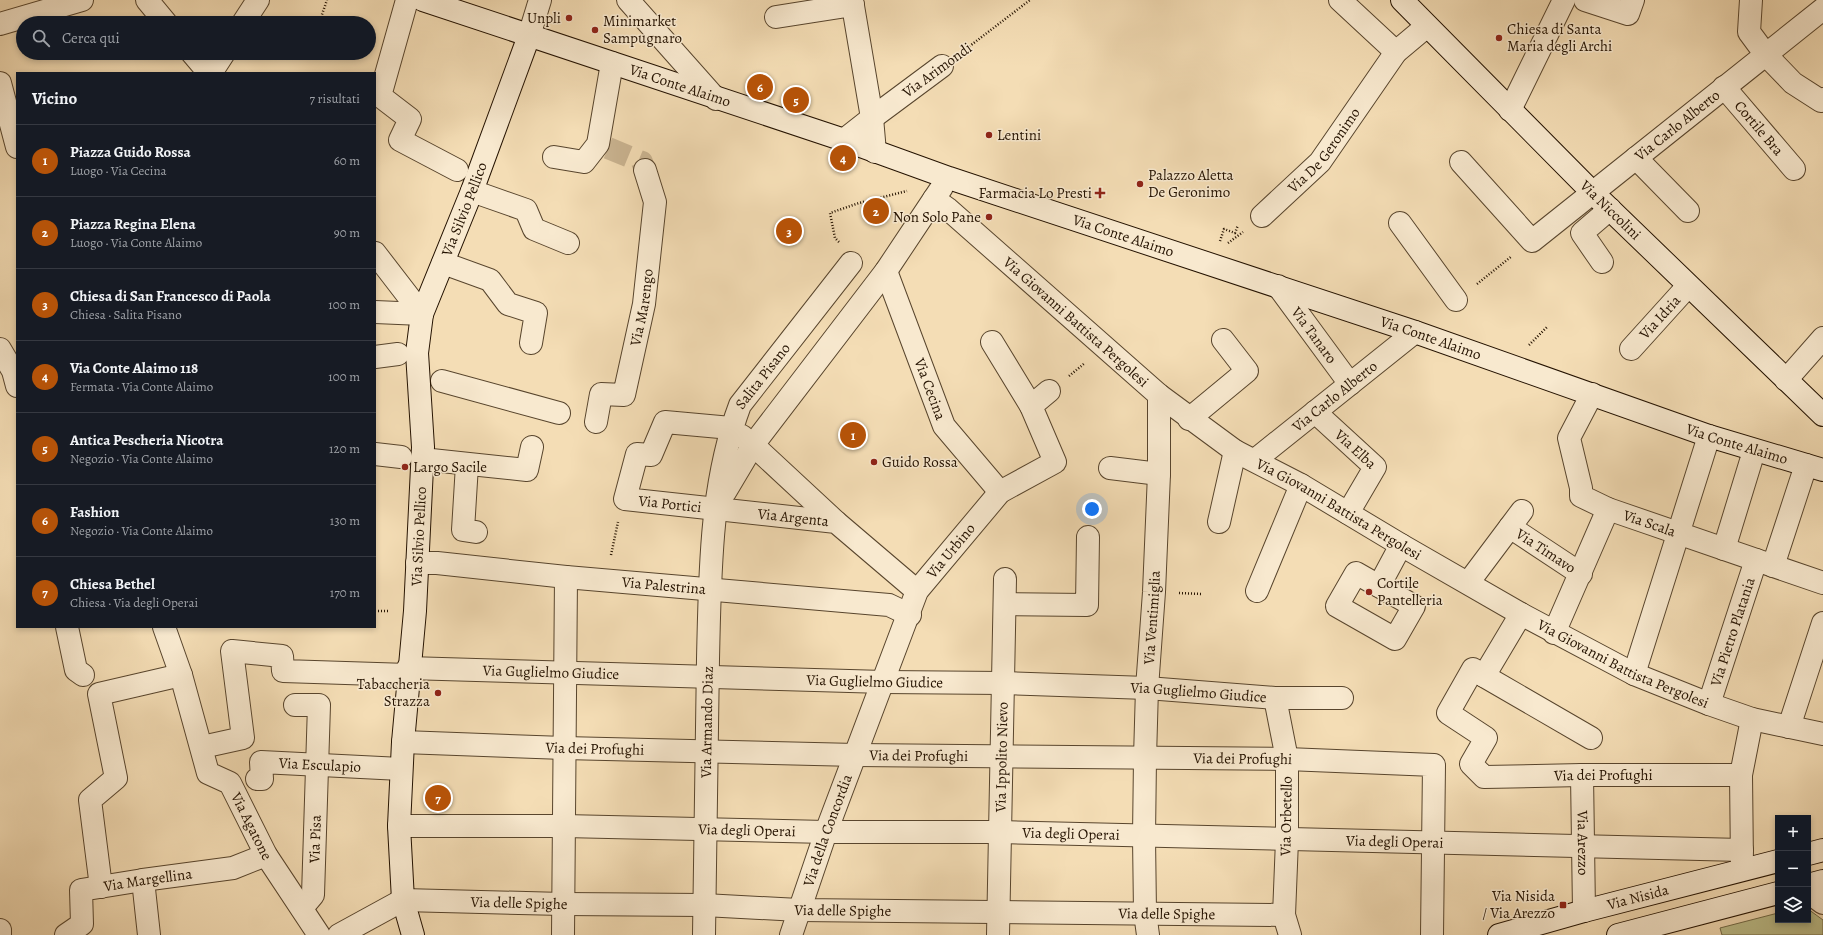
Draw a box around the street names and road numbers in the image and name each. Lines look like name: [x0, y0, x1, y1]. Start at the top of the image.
street label: Via Arimondi: [897, 38, 976, 103]
street label: Via Conte Alaimo: [626, 59, 733, 112]
street label: Via Carlo Alberto: [1630, 85, 1724, 166]
street label: Cortile Bra: [1730, 96, 1788, 160]
street label: Via De Geronimo: [1283, 103, 1365, 198]
street label: Via Silvio Pellico: [436, 159, 492, 260]
street label: Via Niccolini: [1575, 175, 1646, 244]
street label: Via Conte Alaimo: [1069, 209, 1177, 262]
street label: Via Giovanni Battista Pergolesi: [998, 252, 1153, 392]
street label: Via Marengo: [625, 268, 658, 349]
street label: Via Idria: [1634, 291, 1685, 344]
street label: Via Tanaro: [1286, 302, 1342, 367]
street label: Via Conte Alaimo: [1377, 311, 1484, 365]
street label: Salita Pisano: [731, 339, 795, 413]
street label: Via Cecina: [909, 354, 951, 423]
street label: Via Carlo Alberto: [1287, 356, 1381, 437]
street label: Via Conte Alaimo: [1682, 418, 1790, 469]
street label: Via Elba: [1330, 424, 1381, 473]
street label: Via Giovanni Battista Pergolesi: [1252, 453, 1425, 565]
street label: Via Silvio Pellico: [406, 486, 431, 587]
street label: Via Portici: [636, 490, 703, 517]
street label: Via Argenta: [756, 503, 830, 531]
street label: Via Scala: [1620, 505, 1679, 542]
street label: Via Urbino: [921, 519, 980, 583]
street label: Via Timavo: [1511, 523, 1580, 578]
street label: Via Ventimiglia: [1139, 570, 1165, 666]
street label: Via Palestrina: [620, 572, 707, 599]
street label: Via Pietro Platania: [1705, 575, 1760, 690]
street label: Via Giovanni Battista Pergolesi: [1533, 614, 1712, 713]
street label: Via Guglielmo Giudice: [481, 660, 620, 684]
street label: Via Armando Diaz: [696, 666, 718, 779]
street label: Via Guglielmo Giudice: [805, 670, 943, 692]
street label: Via Guglielmo Giudice: [1129, 677, 1268, 707]
street label: Via Ippolito Nievo: [990, 702, 1013, 813]
street label: Via dei Profughi: [544, 737, 645, 760]
street label: Via dei Profughi: [868, 745, 968, 766]
street label: Via dei Profughi: [1192, 748, 1293, 769]
street label: Via Esculapio: [277, 753, 362, 777]
street label: Via dei Profughi: [1553, 765, 1653, 786]
street label: Via della Concordia: [798, 771, 857, 890]
street label: Via Orbetello: [1275, 776, 1297, 857]
street label: Via Agatone: [226, 788, 277, 864]
street label: Via Arezzo: [1573, 809, 1593, 876]
street label: Via Pisa: [304, 815, 326, 864]
street label: Via degli Operai: [697, 819, 796, 841]
street label: Via degli Operai: [1021, 823, 1120, 845]
street label: Via degli Operai: [1345, 830, 1444, 853]
street label: Via Margellina: [101, 864, 193, 896]
street label: Via Nisida: [1604, 880, 1671, 915]
street label: Via delle Spighe: [469, 892, 568, 914]
street label: Via delle Spighe: [793, 900, 892, 921]
street label: Via delle Spighe: [1117, 903, 1216, 924]

